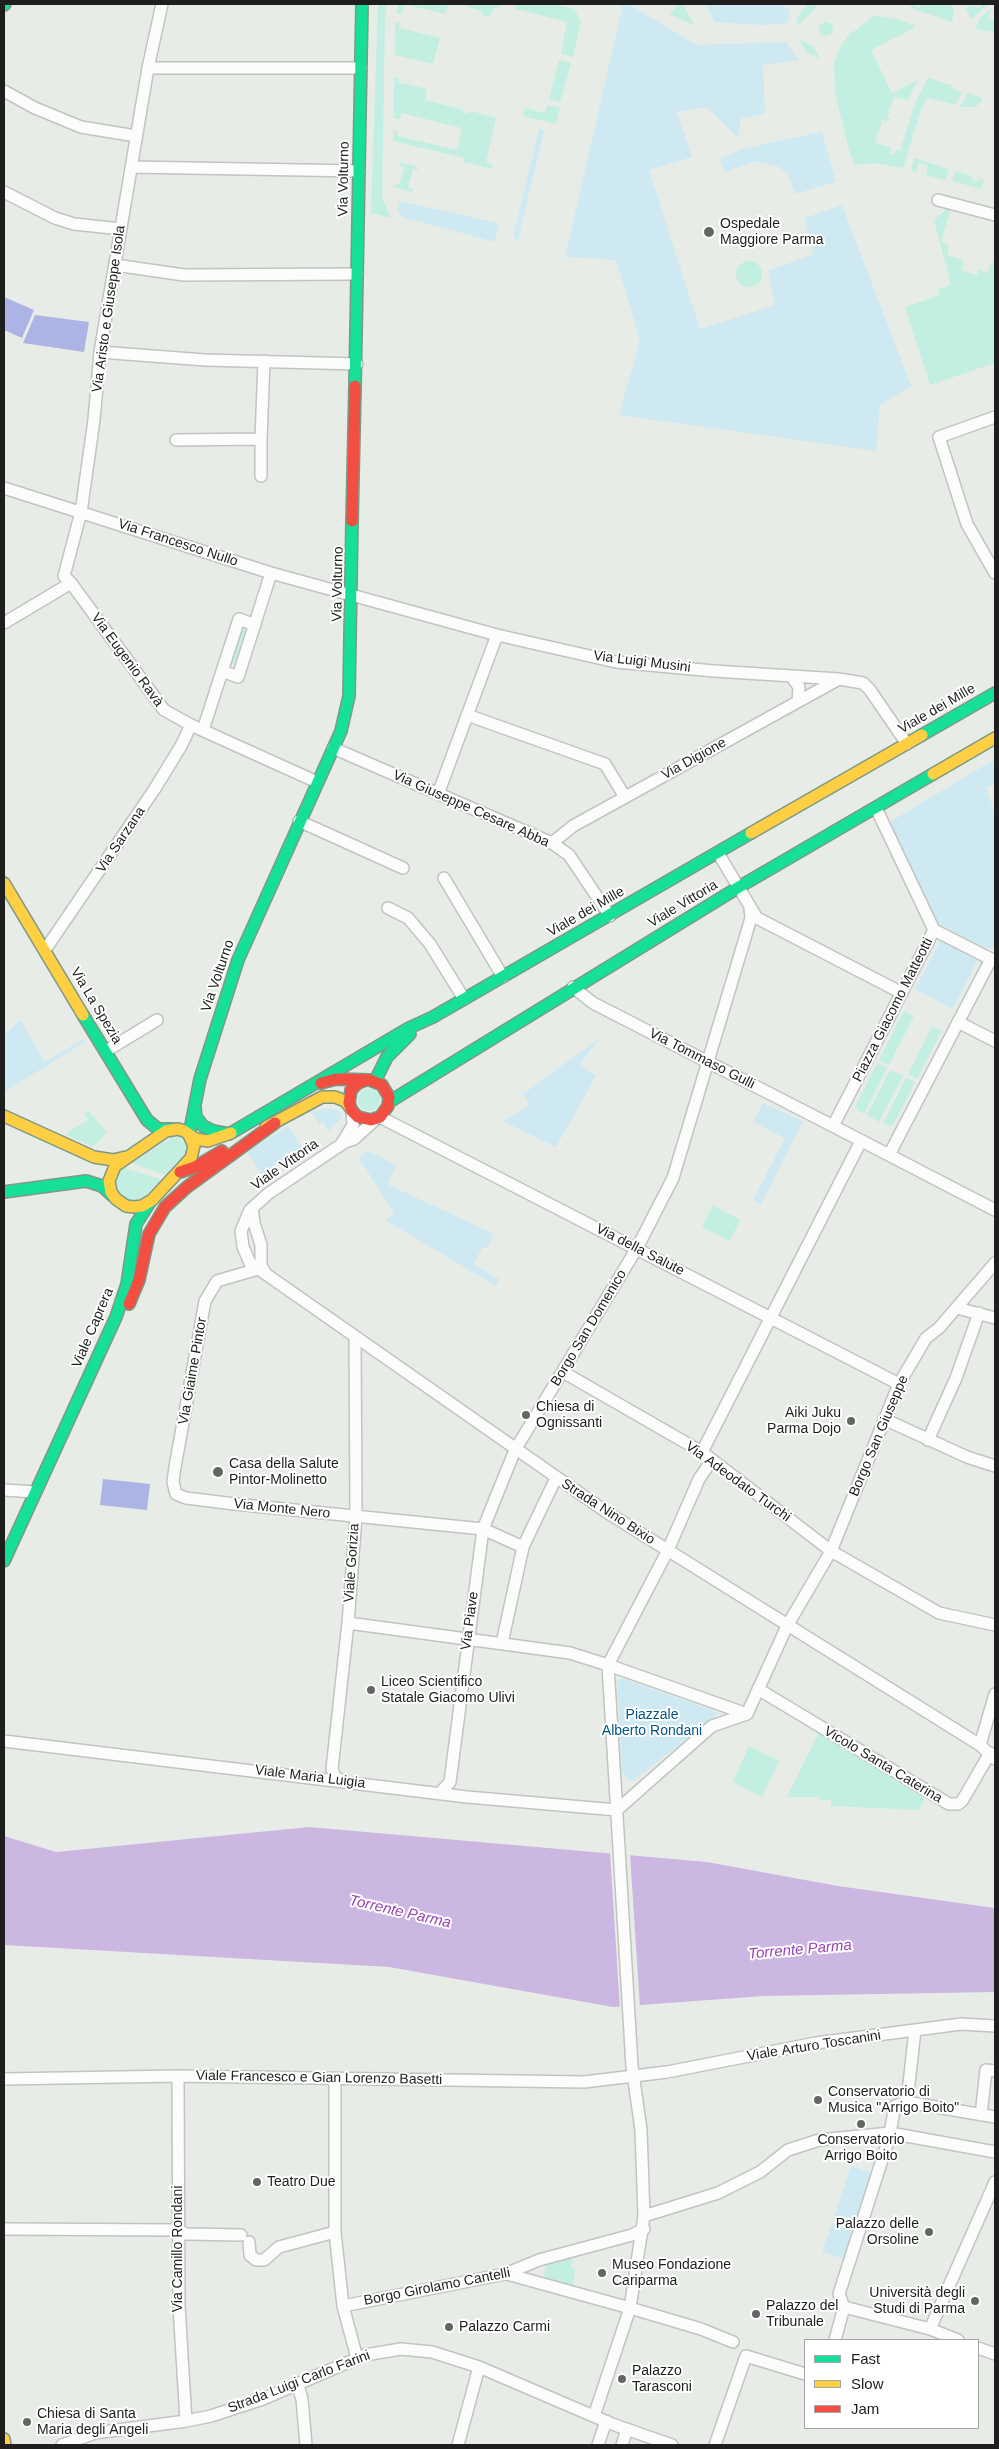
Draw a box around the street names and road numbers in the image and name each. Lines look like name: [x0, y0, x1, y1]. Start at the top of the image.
street label: Via Volturno: [335, 141, 353, 217]
street label: Via Aristo e Giuseppe Isola: [89, 224, 129, 394]
street label: Via Francesco Nullo: [116, 516, 240, 570]
street label: Via Volturno: [329, 546, 347, 622]
street label: Via Eugenio Ravà: [87, 610, 167, 710]
street label: Via Luigi Musini: [592, 648, 692, 676]
street label: Viale dei Mille: [896, 680, 978, 738]
street label: Via Digione: [659, 734, 729, 784]
street label: Via Giuseppe Cesare Abba: [390, 767, 552, 851]
street label: Via Sarzana: [93, 804, 149, 876]
street label: Viale Vittoria: [645, 877, 721, 931]
street label: Viale dei Mille: [545, 883, 627, 941]
street label: Piazza Giacomo Matteotti: [849, 935, 937, 1085]
street label: Via Volturno: [198, 938, 238, 1014]
street label: Via La Spezia: [67, 965, 125, 1047]
street label: Via Tommaso Gulli: [646, 1025, 758, 1093]
street label: Viale Vittoria: [248, 1136, 322, 1194]
street label: Via della Salute: [593, 1220, 687, 1280]
street label: Borgo San Domenico: [548, 1267, 630, 1389]
street label: Viale Caprera: [69, 1285, 117, 1371]
street label: Via Giaime Pintor: [175, 1316, 211, 1426]
street label: Borgo San Giuseppe: [846, 1373, 912, 1499]
street label: Via Adeodato Turchi: [682, 1438, 794, 1526]
street label: Strada Nino Bixio: [558, 1475, 658, 1549]
street label: Via Monte Nero: [233, 1496, 331, 1522]
street label: Viale Gorizia: [341, 1523, 363, 1603]
street label: Via Piave: [458, 1591, 482, 1651]
street label: Vicolo Santa Caterina: [821, 1723, 945, 1807]
street label: Viale Maria Luigia: [254, 1762, 366, 1792]
street label: Viale Arturo Toscanini: [746, 2027, 882, 2065]
street label: Viale Francesco e Gian Lorenzo Basetti: [196, 2067, 442, 2089]
street label: Via Camillo Rondani: [170, 2186, 186, 2312]
street label: Borgo Girolamo Cantelli: [362, 2265, 512, 2309]
street label: Strada Luigi Carlo Farini: [226, 2347, 372, 2417]

